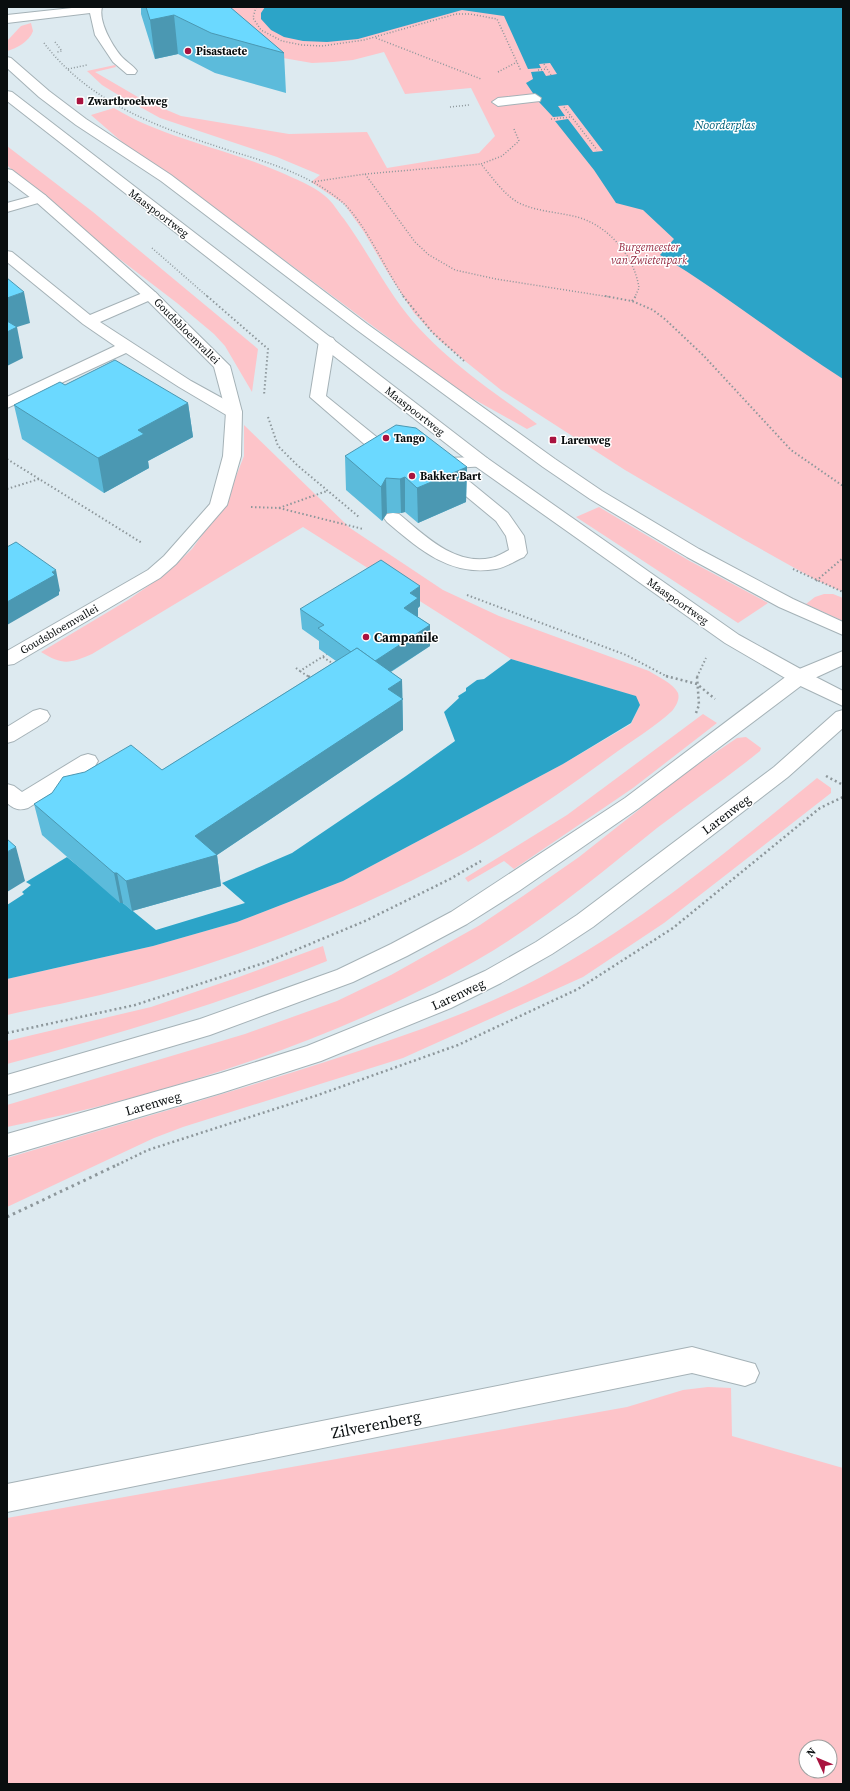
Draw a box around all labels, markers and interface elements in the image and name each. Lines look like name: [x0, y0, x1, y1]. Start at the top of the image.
place label: Pisastaete: [196, 44, 247, 59]
marker: Pisastaete: [183, 46, 193, 56]
place label: Zwartbroekweg: [88, 94, 167, 109]
marker: Zwartbroekweg: [75, 96, 85, 106]
water label: Noorderplas: [694, 117, 756, 133]
street label: Maaspoortweg: [125, 186, 192, 241]
park label: Burgemeester van Zwietenpark: [611, 240, 688, 268]
street label: Goudsbloemvallei: [150, 295, 223, 368]
street label: Maaspoortweg: [382, 383, 448, 440]
place label: Tango: [394, 431, 425, 446]
marker: Tango: [381, 433, 391, 443]
place label: Larenweg: [561, 433, 610, 448]
marker: Larenweg: [548, 435, 558, 445]
place label: Bakker Bart: [420, 469, 482, 484]
marker: Bakker Bart: [407, 471, 417, 481]
street label: Maaspoortweg: [644, 575, 712, 628]
street label: Goudsbloemvallei: [17, 601, 101, 658]
place label: Campanile: [374, 629, 439, 646]
marker: Campanile: [361, 632, 371, 642]
street label: Larenweg: [698, 790, 754, 838]
street label: Larenweg: [429, 975, 488, 1014]
street label: Larenweg: [123, 1087, 183, 1119]
street label: Zilverenberg: [329, 1405, 423, 1443]
north arrow: [798, 1739, 838, 1779]
text: N: [803, 1744, 819, 1760]

